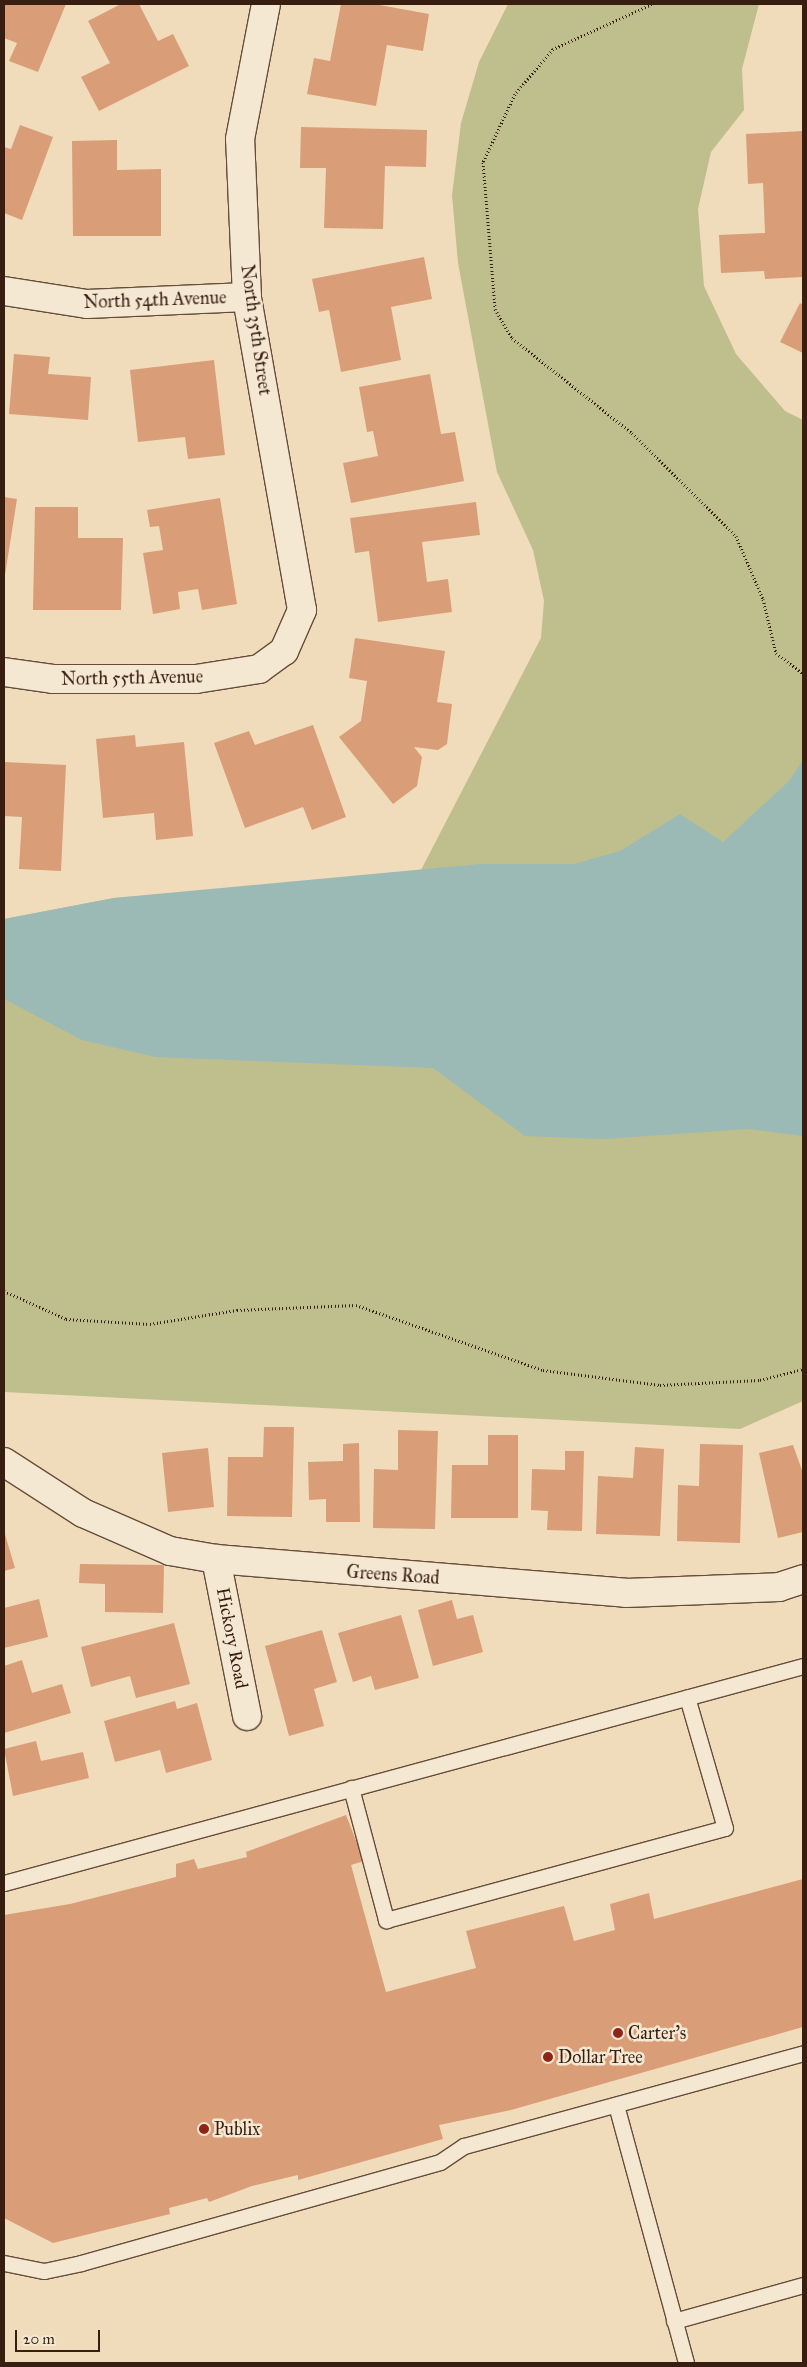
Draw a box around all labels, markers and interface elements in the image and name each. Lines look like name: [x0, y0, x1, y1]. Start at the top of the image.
street label: North 35th Street: [236, 263, 276, 397]
street label: North 54th Avenue: [83, 287, 227, 313]
street label: North 55th Avenue: [61, 666, 203, 690]
street label: Greens Road: [346, 1561, 440, 1589]
street label: Hickory Road: [212, 1585, 252, 1691]
place label: Carter's: [628, 2022, 686, 2044]
marker: Carter's: [612, 2027, 624, 2039]
place label: Dollar Tree: [558, 2046, 643, 2068]
marker: Dollar Tree: [542, 2051, 554, 2063]
place label: Publix: [214, 2118, 260, 2140]
marker: Publix: [198, 2123, 210, 2135]
scale bar: [18, 2320, 102, 2352]
text: 20 m: [23, 2330, 55, 2348]

